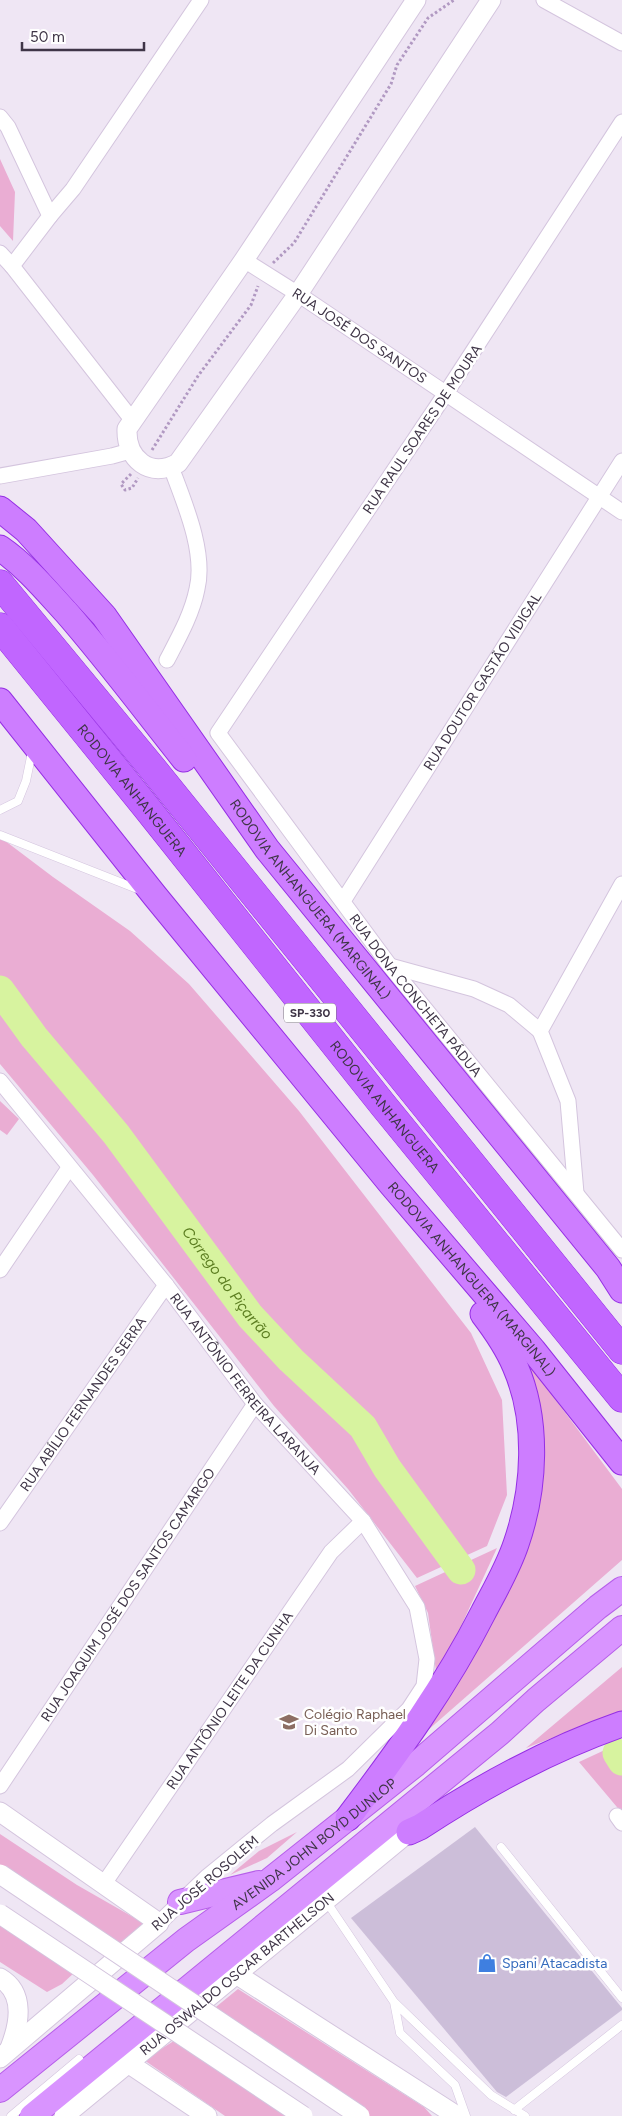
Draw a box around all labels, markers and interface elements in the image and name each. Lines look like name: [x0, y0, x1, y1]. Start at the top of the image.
scale bar: [22, 20, 145, 52]
text: 50 m: [30, 28, 65, 46]
street label: RUA JOSÉ DOS SANTOS: [289, 284, 430, 387]
street label: RUA RAUL SOARES DE MOURA: [359, 341, 486, 517]
street label: RUA DOUTOR GASTÃO VIDIGAL: [420, 589, 546, 774]
street label: RODOVIA ANHANGUERA: [73, 721, 190, 860]
street label: RODOVIA ANHANGUERA (MARGINAL): [226, 796, 394, 1003]
street label: RUA DONA CONCHETA PÁDUA: [346, 911, 485, 1081]
road number: SP-330: [284, 1004, 336, 1022]
street label: RODOVIA ANHANGUERA: [326, 1037, 443, 1177]
street label: RODOVIA ANHANGUERA (MARGINAL): [384, 1178, 559, 1380]
water label: Córrego do Piçarrão: [178, 1223, 276, 1343]
street label: RUA ANTÔNIO FERREIRA LARANJA: [166, 1290, 324, 1479]
street label: RUA ABÍLIO FERNANDES SERRA: [17, 1313, 150, 1495]
street label: RUA JOAQUIM JOSÉ DOS SANTOS CAMARGO: [37, 1465, 219, 1725]
street label: RUA ANTÔNIO LEITE DA CUNHA: [163, 1608, 297, 1793]
place label: Colégio Raphael Di Santo: [304, 1706, 406, 1739]
school or university icon: Colégio Raphael Di Santo: [278, 1711, 300, 1733]
street label: AVENIDA JOHN BOYD DUNLOP: [228, 1775, 400, 1914]
street label: RUA JOSÉ ROSOLEM: [148, 1832, 262, 1935]
street label: RUA OSWALDO OSCAR BARTHELSON: [136, 1889, 338, 2059]
shop icon: Spani Atacadista: [476, 1952, 498, 1974]
place label: Spani Atacadista: [502, 1955, 608, 1972]

